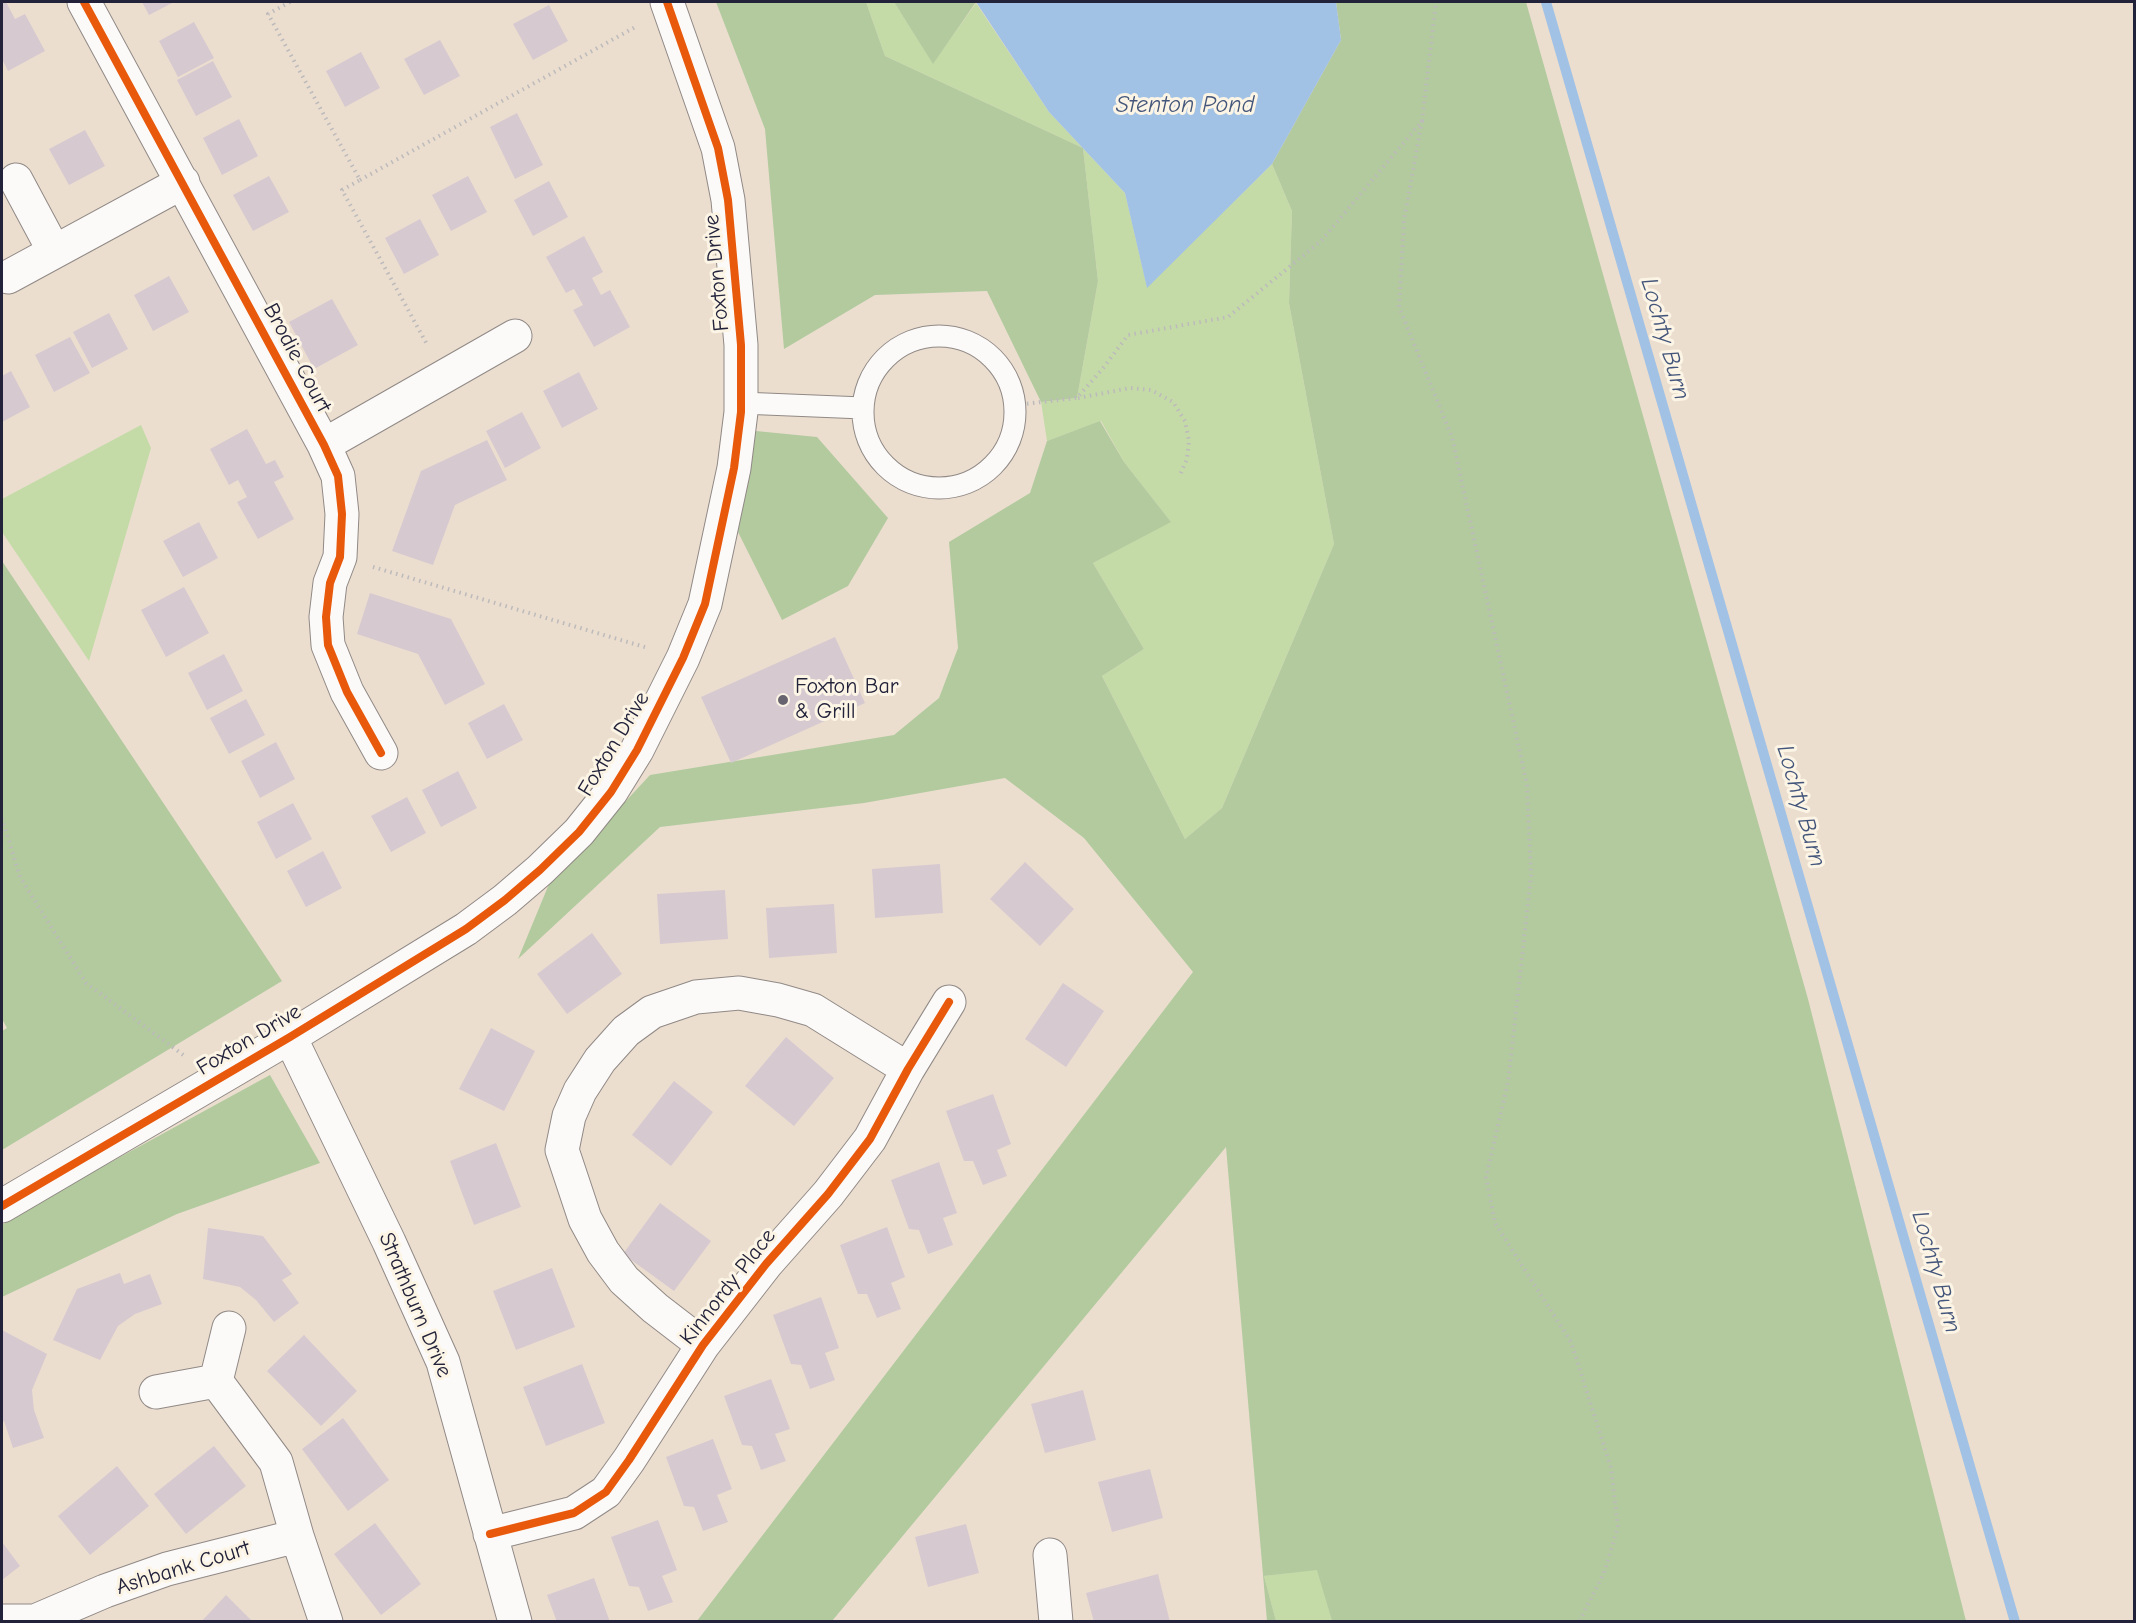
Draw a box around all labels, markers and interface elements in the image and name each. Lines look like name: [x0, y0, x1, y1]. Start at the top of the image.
water label: Stenton Pond: [1116, 91, 1254, 119]
street label: Foxton Drive: [699, 214, 735, 332]
water label: Lochty Burn: [1634, 275, 1696, 403]
street label: Brodie Court: [257, 299, 337, 417]
place label: Foxton Bar & Grill: [795, 674, 898, 726]
street label: Foxton Drive: [573, 687, 655, 801]
marker: Foxton Bar & Grill: [776, 693, 790, 707]
water label: Lochty Burn: [1770, 742, 1832, 870]
street label: Foxton Drive: [192, 999, 306, 1081]
water label: Lochty Burn: [1905, 1208, 1967, 1336]
street label: Kinnordy Place: [674, 1224, 782, 1350]
street label: Strathburn Drive: [373, 1229, 457, 1381]
street label: Ashbank Court: [113, 1535, 253, 1601]

